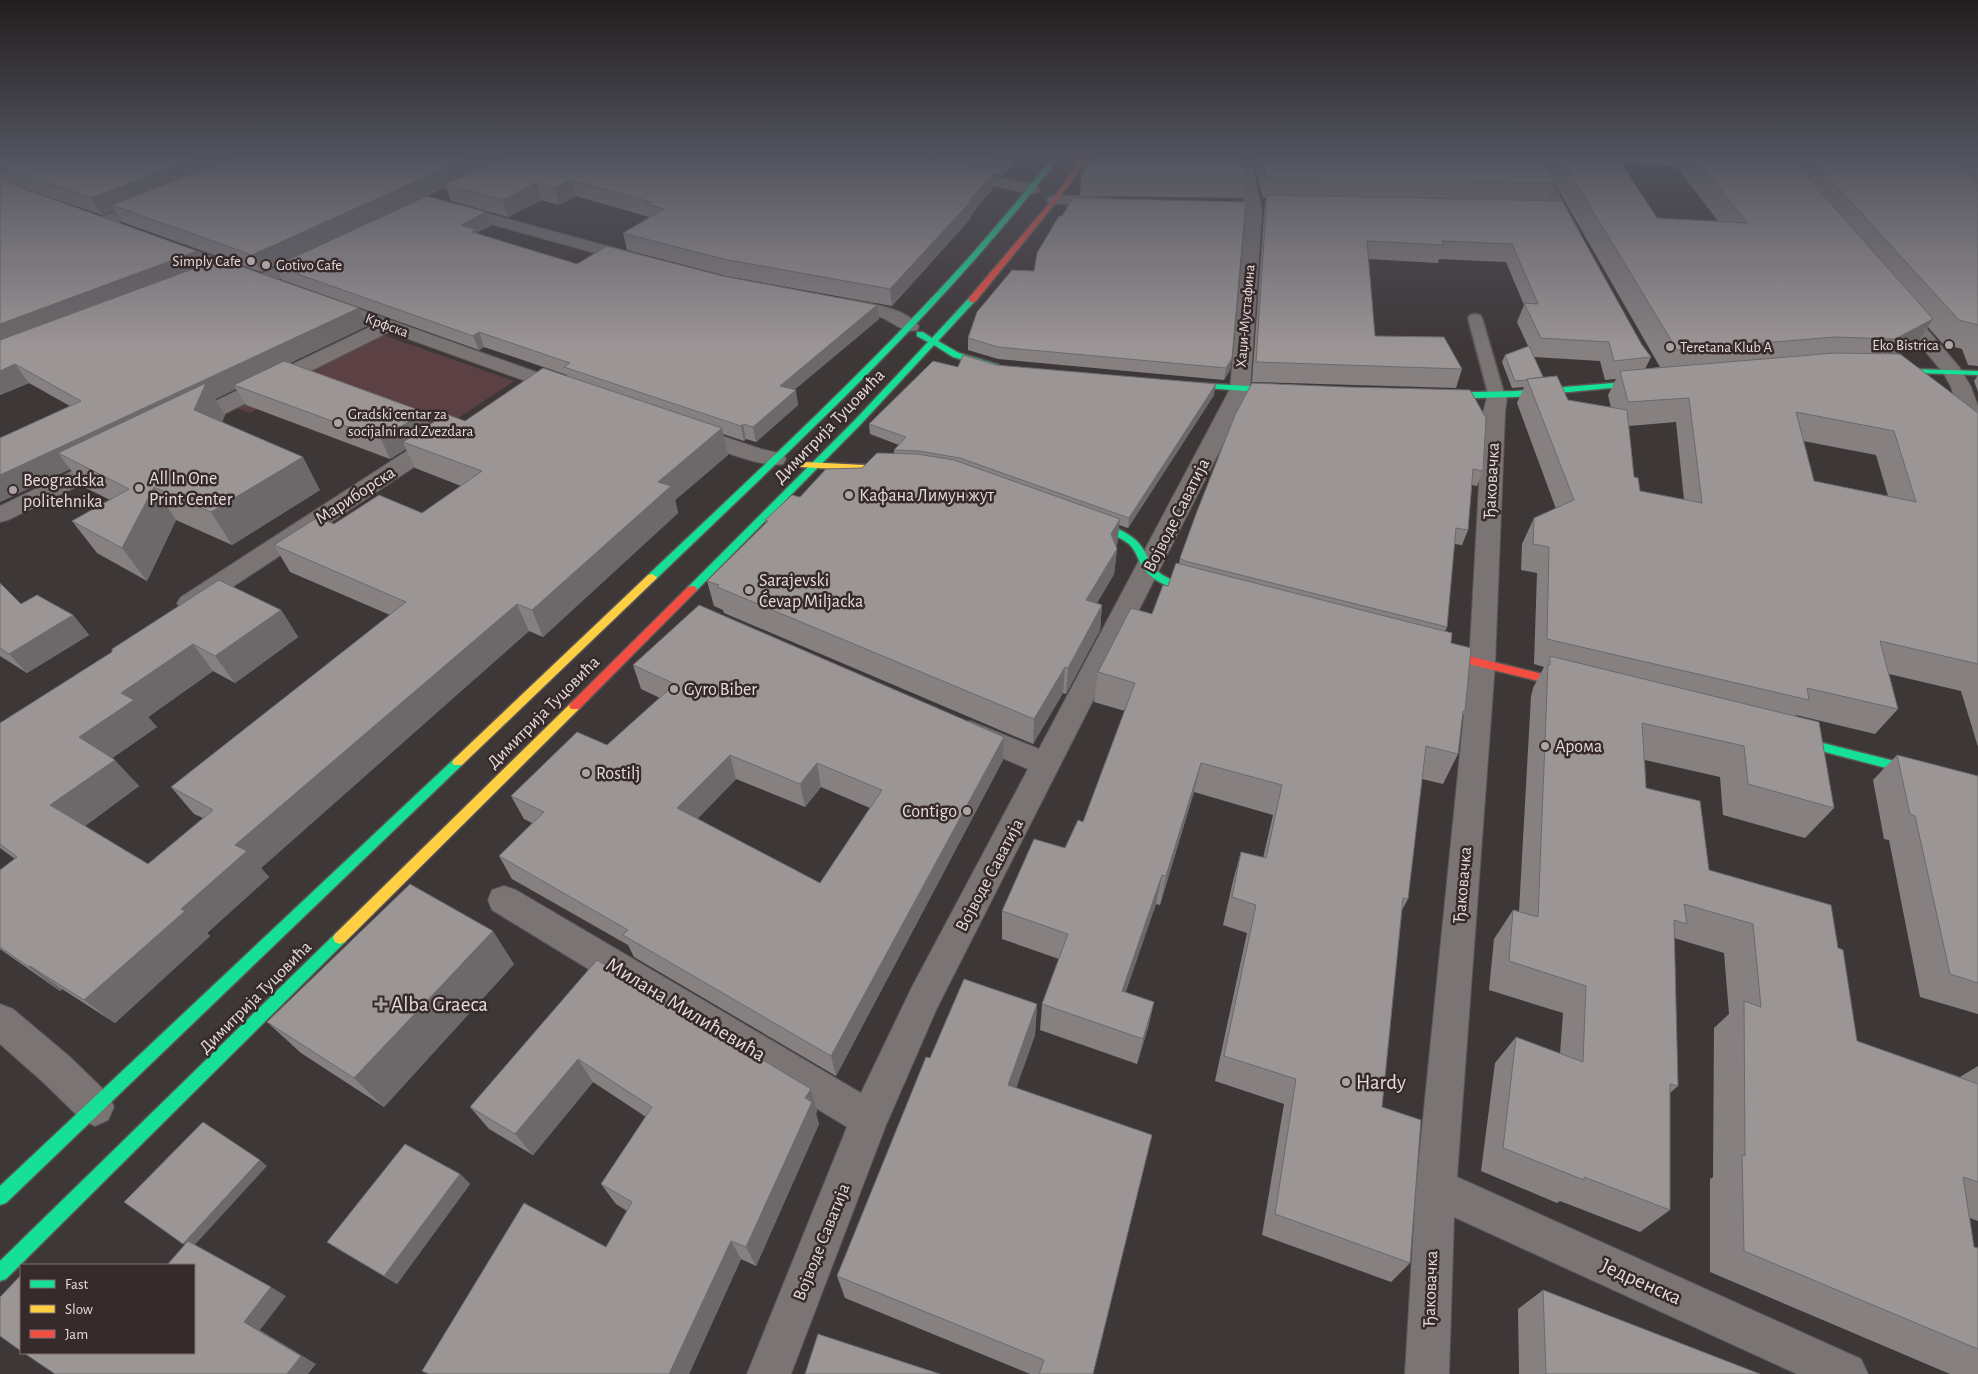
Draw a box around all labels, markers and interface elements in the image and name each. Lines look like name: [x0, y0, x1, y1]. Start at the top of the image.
place label: Simply Cafe: [172, 254, 241, 269]
marker: Simply Cafe: [245, 255, 257, 267]
place label: Gotivo Cafe: [276, 258, 342, 273]
marker: Gotivo Cafe: [260, 259, 272, 271]
street label: Хаџи-Мустафина: [1234, 264, 1257, 368]
street label: Крфска: [363, 311, 410, 340]
place label: Eko Bistrica: [1872, 338, 1939, 353]
marker: Eko Bistrica: [1943, 339, 1955, 351]
place label: Teretana Klub A: [1680, 340, 1772, 355]
marker: Teretana Klub A: [1664, 341, 1676, 353]
street label: Димитрија Туцовића: [771, 366, 889, 487]
place label: Gradski centar za socijalni rad Zvezdara: [348, 407, 474, 439]
marker: Gradski centar za socijalni rad Zvezdara: [332, 417, 344, 429]
street label: Ђаковачка: [1481, 442, 1503, 520]
street label: Војводе Саватија: [1141, 456, 1213, 575]
street label: Мариборска: [312, 463, 399, 528]
place label: All In One Print Center: [149, 470, 233, 509]
place label: Beogradska politehnika: [23, 472, 104, 511]
marker: All In One Print Center: [133, 482, 145, 494]
marker: Beogradska politehnika: [7, 484, 19, 496]
place label: Кафана Лимун жут: [859, 487, 995, 505]
marker: Кафана Лимун жут: [843, 489, 855, 501]
place label: Sarajevski Ćevap Miljacka: [759, 572, 863, 611]
marker: Sarajevski Ćevap Miljacka: [743, 584, 755, 596]
street label: Димитрија Туцовића: [484, 653, 603, 772]
place label: Gyro Biber: [684, 681, 757, 699]
marker: Gyro Biber: [668, 683, 680, 695]
place label: Арома: [1555, 738, 1602, 756]
marker: Арома: [1539, 740, 1551, 752]
place label: Rostilj: [596, 765, 640, 783]
marker: Rostilj: [580, 767, 592, 779]
place label: Contigo: [902, 803, 957, 821]
marker: Contigo: [961, 805, 973, 817]
street label: Војводе Саватија: [953, 816, 1027, 935]
street label: Ђаковачка: [1451, 846, 1475, 924]
street label: Димитрија Туцовића: [196, 938, 315, 1057]
street label: Милана Милићевића: [602, 954, 770, 1066]
place label: Alba Graeca: [391, 994, 488, 1015]
marker: Alba Graeca: [375, 998, 387, 1010]
place label: Hardy: [1356, 1072, 1406, 1093]
marker: Hardy: [1340, 1076, 1352, 1088]
street label: Војводе Саватија: [790, 1181, 854, 1303]
street label: Ђаковачка: [1421, 1250, 1441, 1328]
street label: Једренска: [1597, 1254, 1685, 1309]
legend: [20, 1264, 195, 1354]
text: Fast: [65, 1277, 89, 1292]
text: Slow: [65, 1302, 93, 1317]
text: Jam: [65, 1327, 88, 1342]

